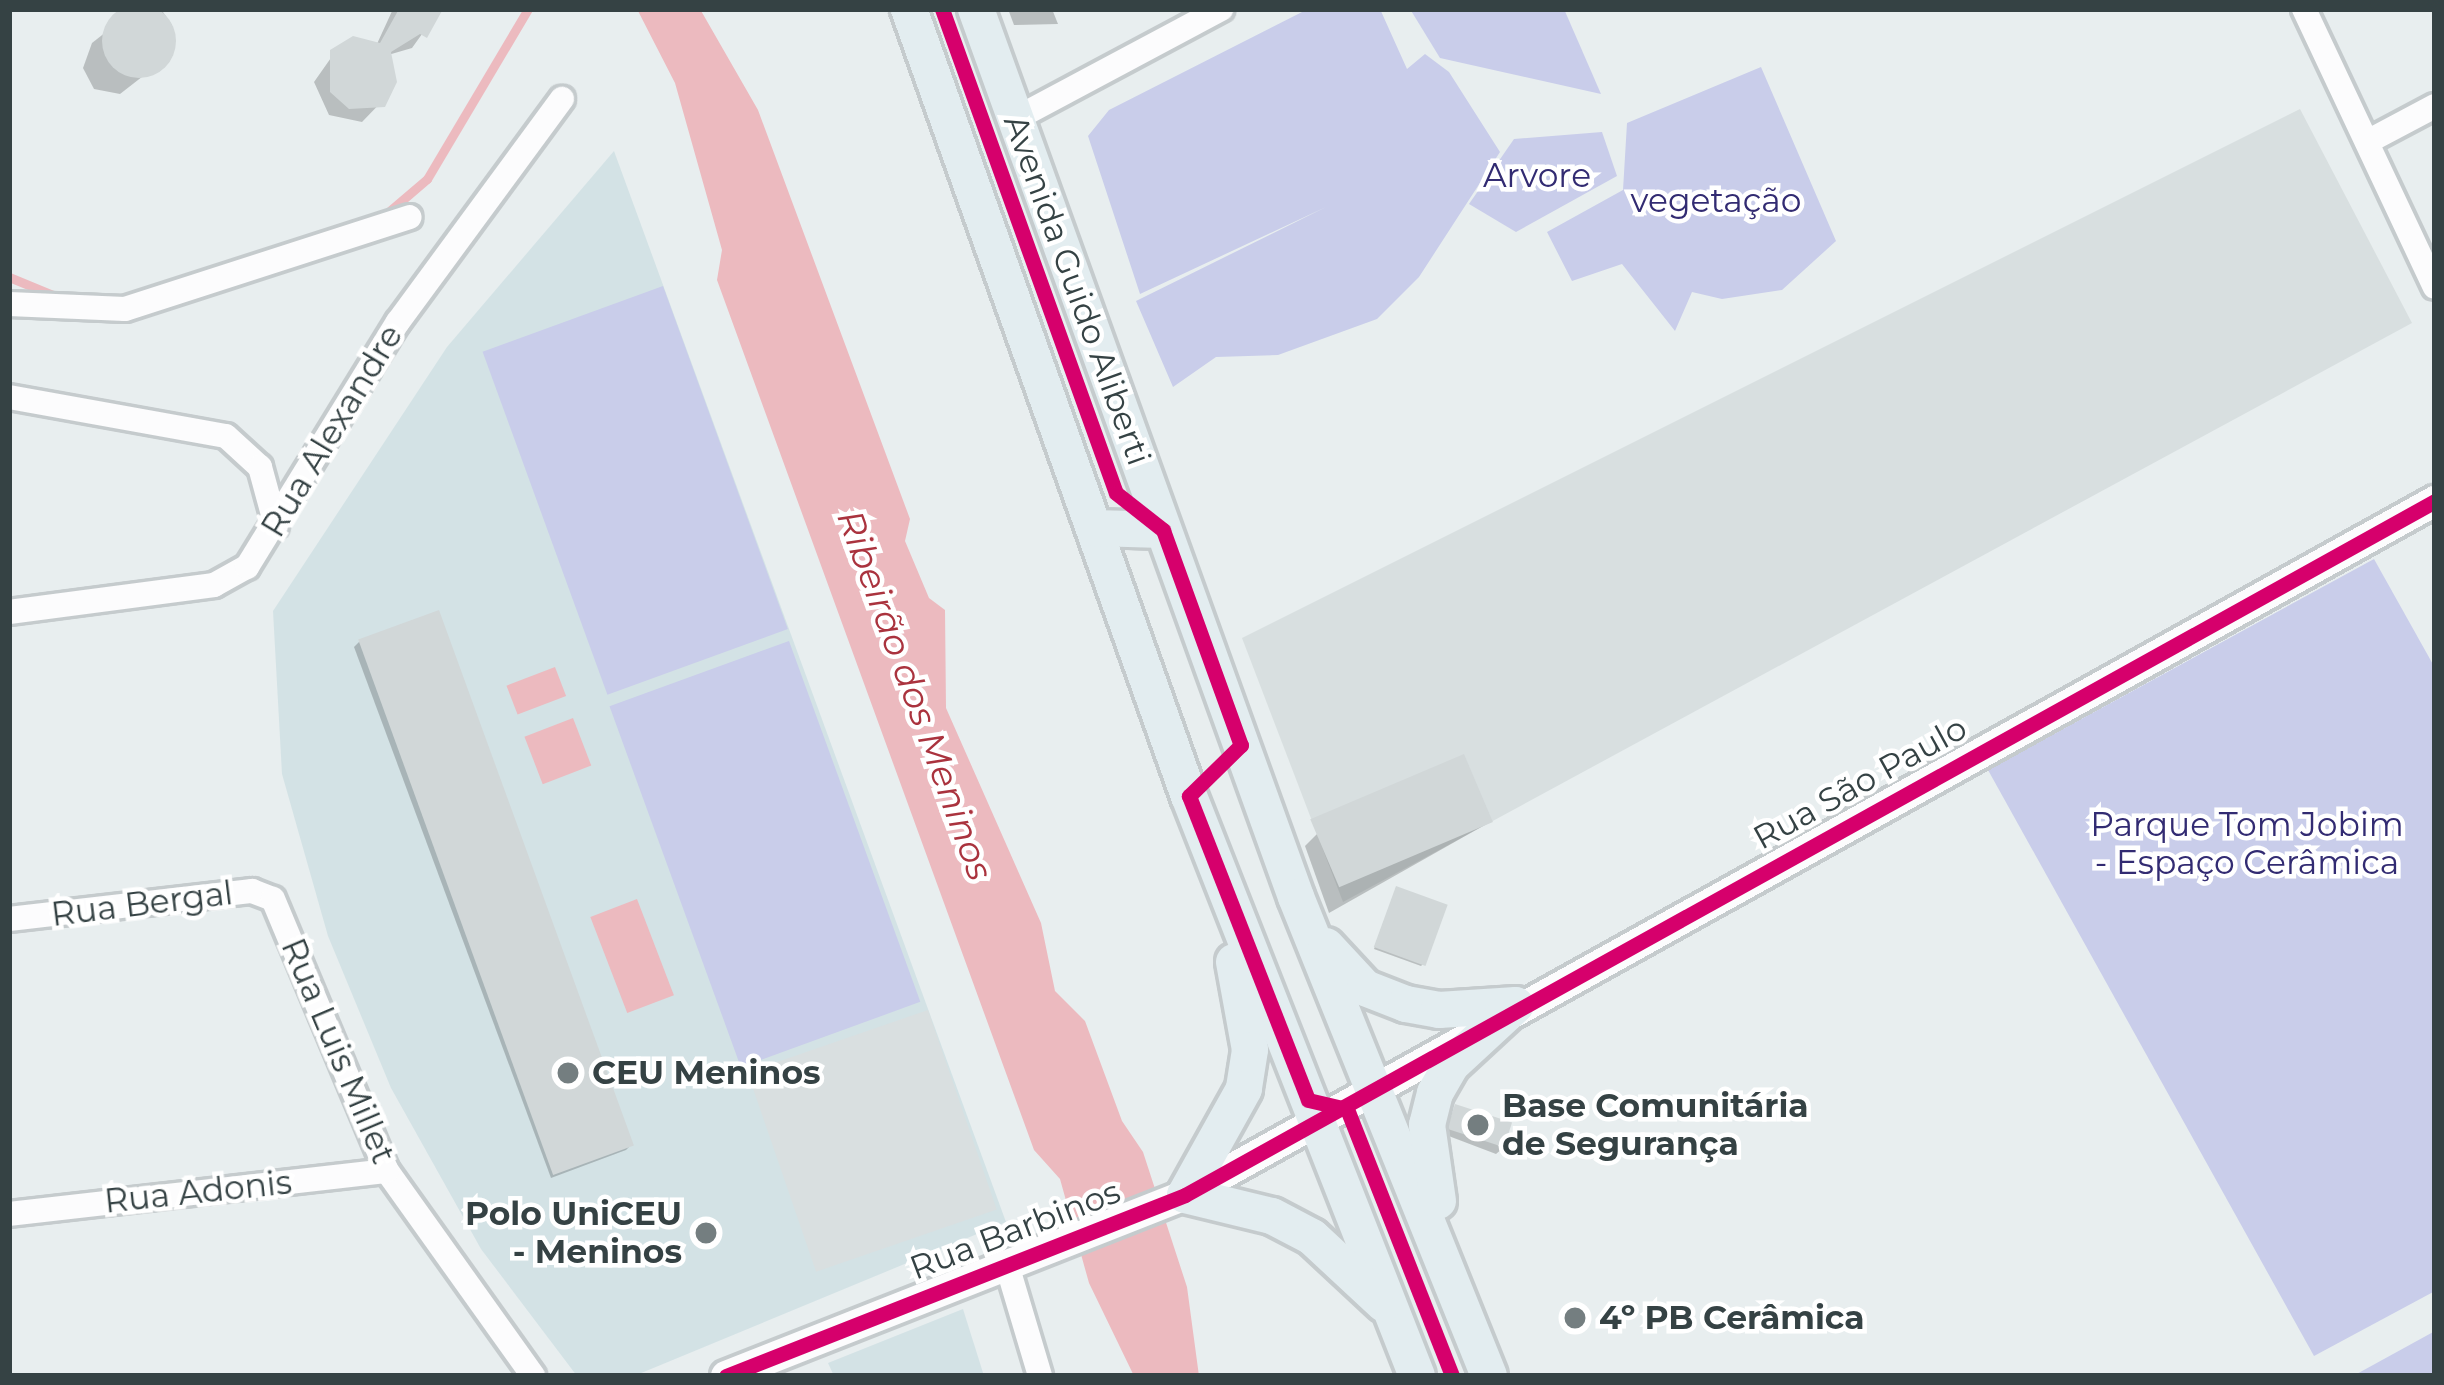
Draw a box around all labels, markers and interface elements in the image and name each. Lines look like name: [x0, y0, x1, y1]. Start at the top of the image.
street label: Avenida Guido Aliberti: [995, 109, 1159, 471]
park label: Arvore: [1483, 156, 1591, 196]
park label: vegetação: [1631, 181, 1801, 221]
street label: Rua Alexandre: [253, 318, 411, 544]
water label: Ribeirão dos Meninos: [828, 504, 1002, 886]
street label: Rua São Paulo: [1746, 708, 1974, 858]
park label: Parque Tom Jobim - Espaço Cerâmica: [2090, 805, 2404, 883]
street label: Rua Bergal: [49, 873, 235, 935]
street label: Rua Luis Millet: [273, 933, 403, 1169]
place label: CEU Meninos: [592, 1053, 821, 1093]
marker: CEU Meninos: [555, 1060, 581, 1086]
place label: Base Comunitária de Segurança: [1502, 1086, 1809, 1164]
marker: Base Comunitária de Segurança: [1465, 1112, 1491, 1138]
street label: Rua Adonis: [102, 1162, 294, 1222]
street label: Rua Barbinos: [904, 1172, 1126, 1288]
place label: Polo UniCEU - Meninos: [465, 1194, 682, 1272]
marker: Polo UniCEU - Meninos: [693, 1220, 719, 1246]
place label: 4º PB Cerâmica: [1599, 1298, 1865, 1338]
marker: 4º PB Cerâmica: [1562, 1305, 1588, 1331]

